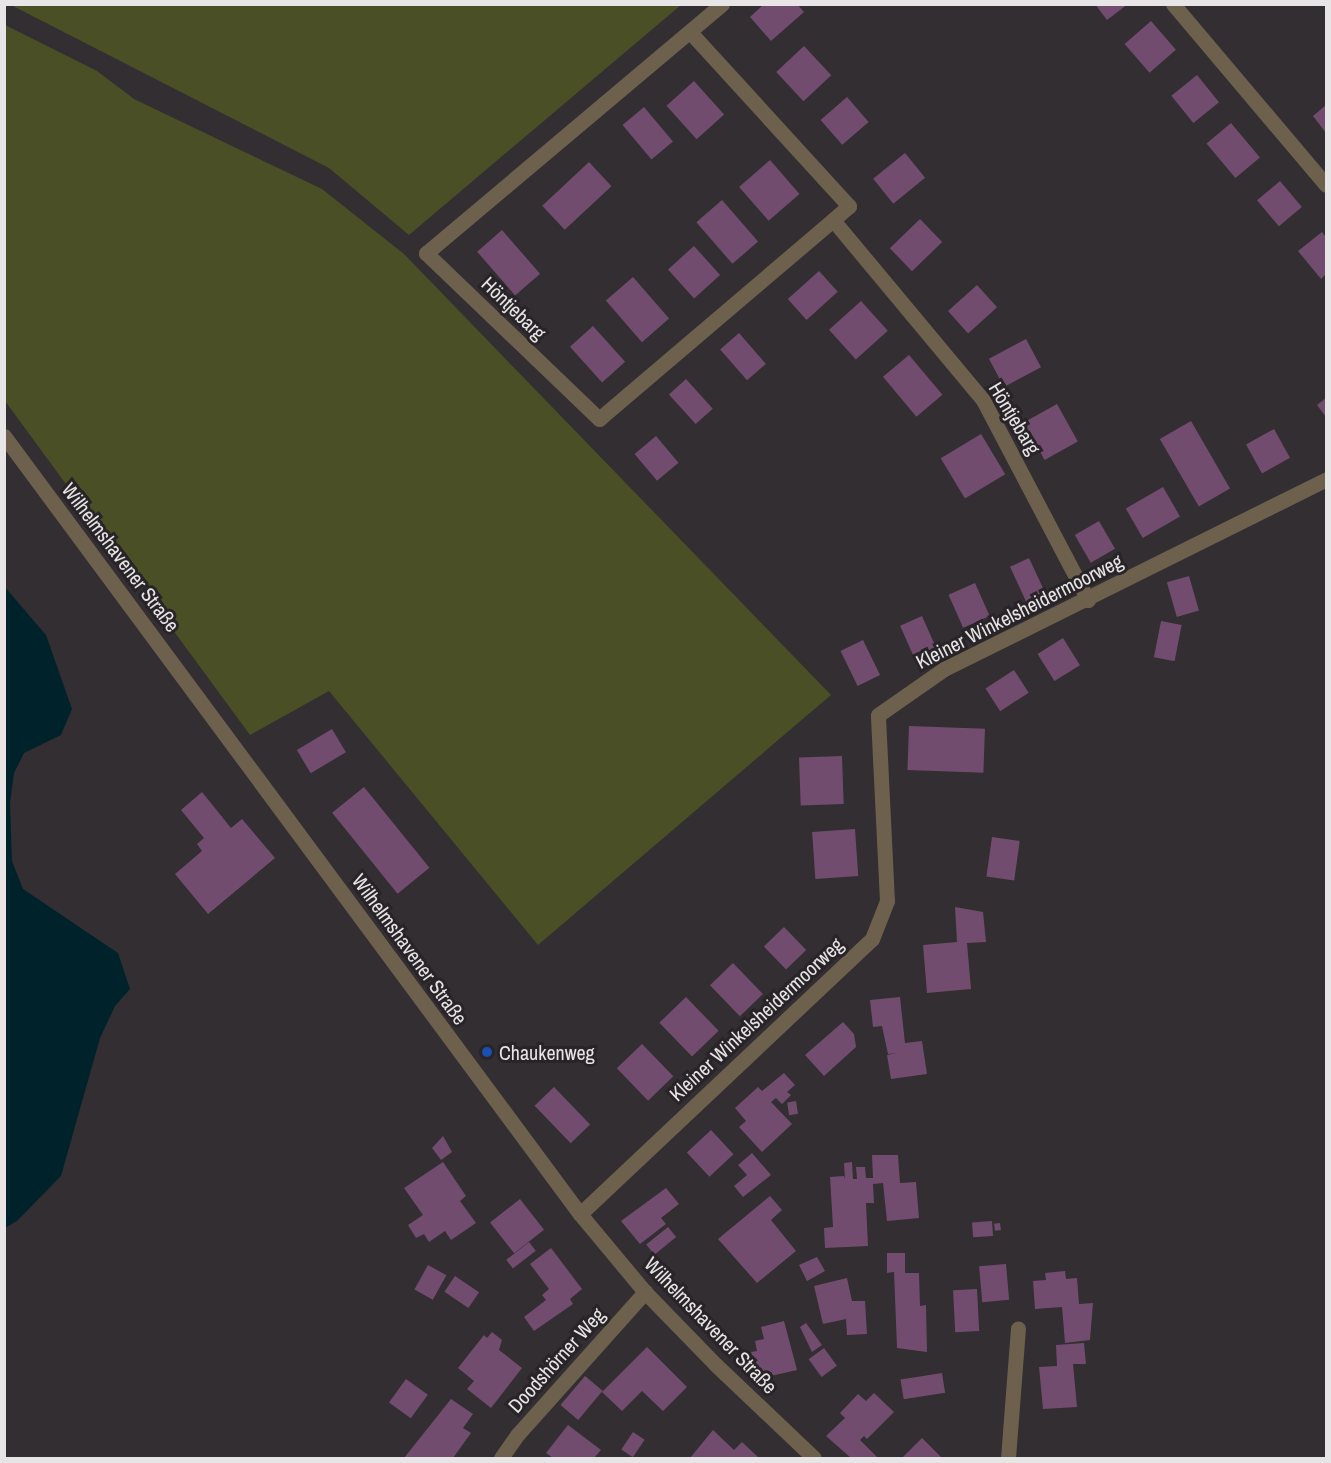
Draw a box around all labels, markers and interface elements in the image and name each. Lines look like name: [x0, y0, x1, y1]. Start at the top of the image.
street label: Höntjebarg: [477, 272, 551, 344]
street label: Höntjebarg: [984, 377, 1046, 459]
street label: Wilhelmshavener Straße: [57, 478, 185, 636]
street label: Kleiner Winkelsheidermoorweg: [912, 548, 1126, 674]
street label: Wilhelmshavener Straße: [347, 869, 473, 1029]
street label: Kleiner Winkelsheidermoorweg: [664, 932, 848, 1106]
place label: Chaukenweg: [499, 1040, 595, 1064]
marker: Chaukenweg: [480, 1045, 494, 1059]
street label: Wilhelmshavener Straße: [640, 1252, 782, 1398]
street label: Doodshörner Weg: [503, 1303, 609, 1417]

